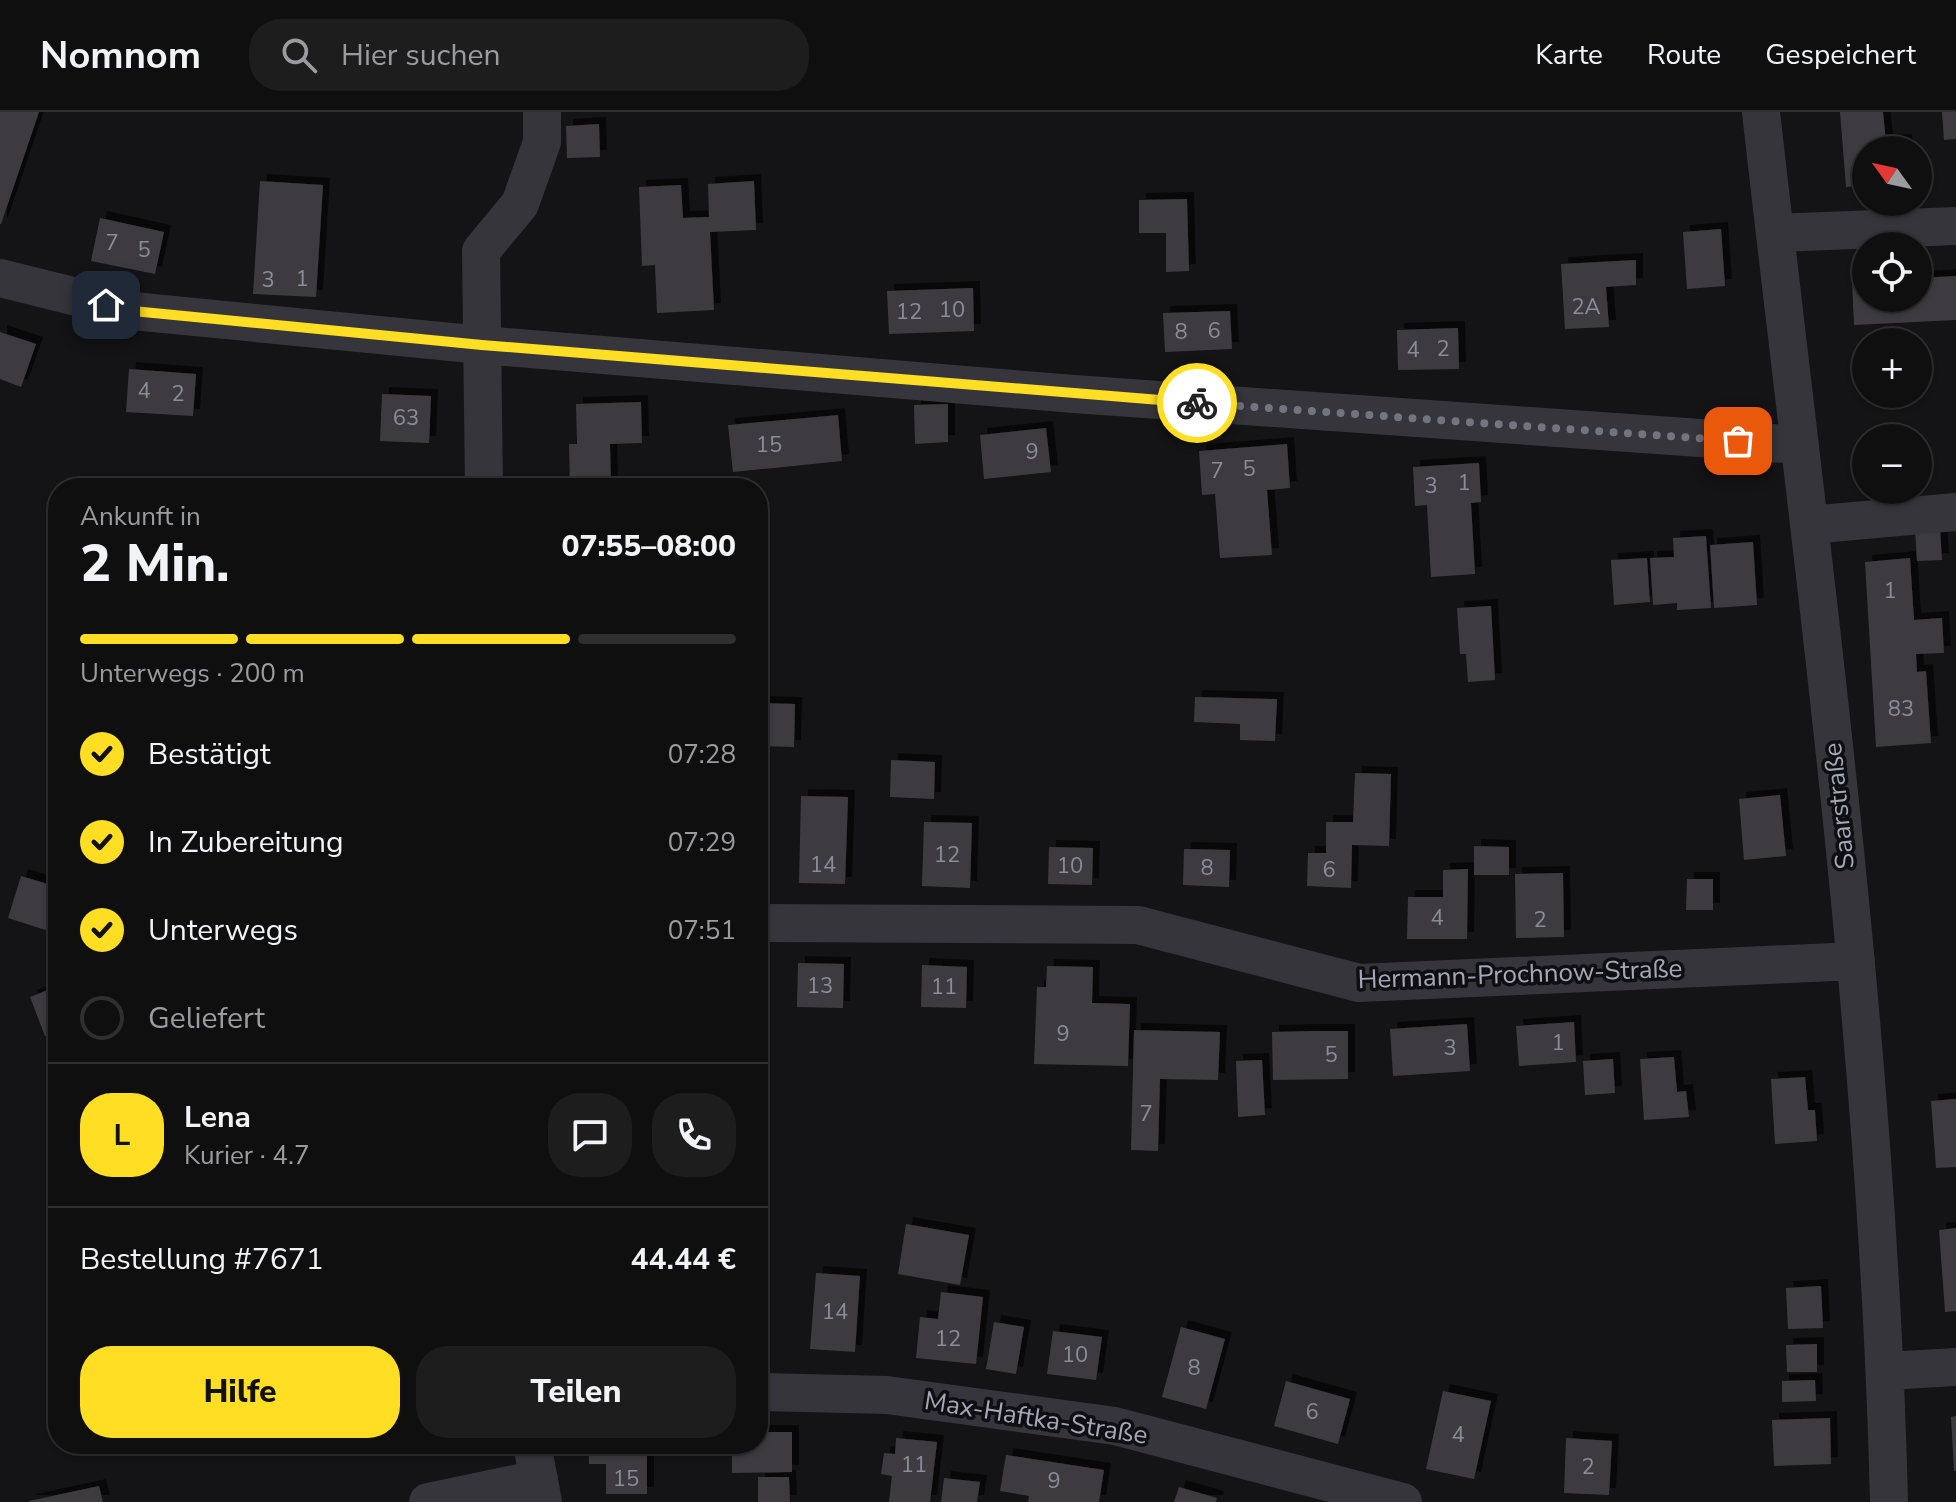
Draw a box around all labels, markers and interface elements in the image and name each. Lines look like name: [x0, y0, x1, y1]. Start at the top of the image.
search box: [249, 19, 809, 91]
text: Nomnom: [40, 30, 201, 81]
icon: search: [277, 33, 321, 77]
text: Hier suchen: [341, 35, 500, 76]
text: Karte: [1535, 36, 1603, 74]
text: Route: [1647, 36, 1721, 74]
text: Gespeichert: [1765, 36, 1916, 74]
north arrow: [1852, 136, 1932, 216]
map controls: [1852, 136, 1932, 504]
house number: 7: [105, 228, 119, 258]
button: locate: [1852, 232, 1932, 312]
house number: 5: [137, 235, 151, 265]
house number: 1: [295, 264, 309, 294]
house number: 3: [261, 265, 275, 295]
pin: [72, 271, 140, 339]
icon: home: [84, 283, 128, 327]
house number: 2A: [1571, 292, 1601, 322]
house number: 10: [939, 295, 965, 325]
house number: 12: [896, 297, 922, 327]
house number: 6: [1207, 316, 1221, 346]
house number: 8: [1174, 317, 1188, 347]
button: +: [1852, 328, 1932, 408]
house number: 2: [1436, 334, 1450, 364]
house number: 4: [1406, 335, 1420, 365]
courier: [1157, 363, 1237, 443]
house number: 4: [137, 376, 151, 406]
house number: 2: [171, 379, 185, 409]
icon: bike: [1175, 381, 1219, 425]
house number: 63: [393, 403, 419, 433]
pin: [1704, 407, 1772, 475]
icon: bag: [1716, 419, 1760, 463]
button: −: [1852, 424, 1932, 504]
house number: 15: [756, 430, 782, 460]
house number: 9: [1025, 437, 1039, 467]
house number: 5: [1242, 454, 1256, 484]
house number: 7: [1210, 456, 1224, 486]
house number: 1: [1457, 468, 1471, 498]
house number: 3: [1424, 471, 1438, 501]
text: Ankunft in: [80, 499, 201, 534]
text: 07:55–08:00: [561, 526, 736, 567]
text: 2 Min.: [80, 528, 230, 599]
house number: 1: [1883, 576, 1897, 606]
text: Unterwegs · 200 m: [80, 656, 305, 691]
house number: 83: [1888, 694, 1914, 724]
icon: check: [80, 732, 124, 776]
text: Bestätigt: [148, 734, 270, 775]
text: 07:28: [668, 737, 736, 772]
street label: Saarstraße: [1815, 741, 1863, 871]
icon: check: [80, 820, 124, 864]
text: In Zubereitung: [148, 822, 344, 863]
text: 07:29: [668, 825, 736, 860]
house number: 12: [934, 840, 960, 870]
house number: 14: [810, 850, 836, 880]
house number: 10: [1057, 851, 1083, 881]
house number: 8: [1200, 853, 1214, 883]
house number: 6: [1322, 855, 1336, 885]
house number: 4: [1430, 903, 1444, 933]
house number: 2: [1533, 905, 1547, 935]
icon: check: [80, 908, 124, 952]
text: Unterwegs: [148, 910, 298, 951]
text: 07:51: [668, 913, 736, 948]
street label: Hermann-Prochnow-Straße: [1357, 951, 1683, 997]
house number: 13: [807, 971, 833, 1001]
house number: 11: [931, 972, 957, 1002]
text: Geliefert: [148, 998, 265, 1039]
house number: 9: [1056, 1019, 1070, 1049]
house number: 1: [1551, 1028, 1565, 1058]
house number: 3: [1443, 1033, 1457, 1063]
house number: 5: [1324, 1040, 1338, 1070]
button: chat: [548, 1093, 632, 1177]
button: phone: [652, 1093, 736, 1177]
text: Lena: [184, 1097, 251, 1138]
house number: 7: [1139, 1099, 1153, 1129]
text: L: [114, 1115, 130, 1156]
text: Kurier · 4.7: [184, 1138, 309, 1173]
text: Bestellung #7671: [80, 1239, 324, 1280]
text: 44.44 €: [630, 1239, 736, 1280]
house number: 14: [822, 1297, 848, 1327]
house number: 12: [935, 1324, 961, 1354]
house number: 10: [1062, 1340, 1088, 1370]
button: Hilfe: [80, 1346, 400, 1438]
button: Teilen: [416, 1346, 736, 1438]
house number: 8: [1187, 1353, 1201, 1383]
street label: Max-Haftka-Straße: [922, 1383, 1150, 1453]
house number: 6: [1305, 1397, 1319, 1427]
house number: 4: [1451, 1420, 1465, 1450]
house number: 11: [901, 1450, 927, 1480]
house number: 2: [1581, 1452, 1595, 1482]
house number: 15: [613, 1464, 639, 1494]
house number: 9: [1047, 1466, 1061, 1496]

